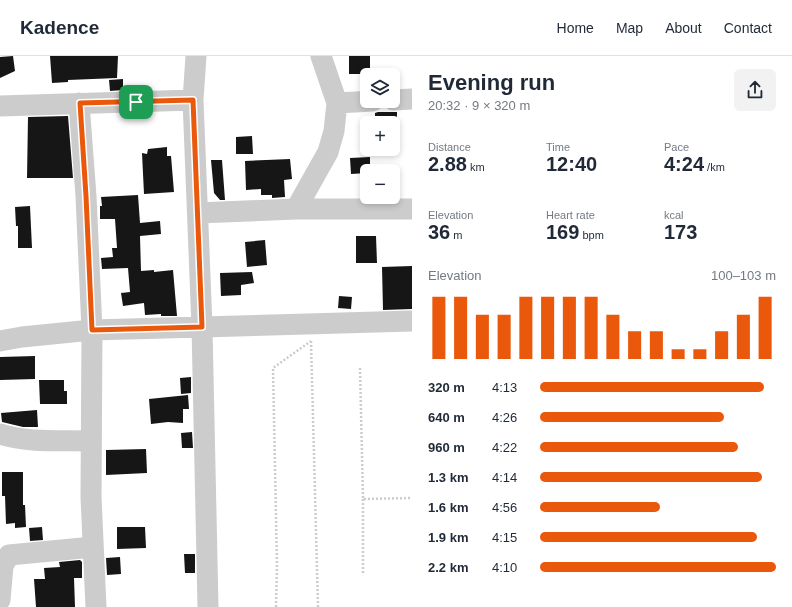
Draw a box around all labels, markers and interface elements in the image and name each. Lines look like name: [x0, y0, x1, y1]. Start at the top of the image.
text: Kadence: [20, 17, 99, 38]
text: Home: [557, 20, 594, 36]
text: Map: [616, 20, 643, 36]
text: About: [665, 20, 702, 36]
text: Contact: [724, 20, 772, 36]
map controls: [360, 68, 400, 204]
button: layers: [360, 68, 400, 108]
button: share: [734, 69, 776, 111]
text: Evening run: [428, 70, 555, 95]
pin: [119, 85, 153, 119]
icon: arrive: [125, 91, 147, 113]
text: 20:32 · 9 × 320 m: [428, 98, 530, 113]
button: +: [360, 116, 400, 156]
text: Distance: [428, 141, 471, 153]
text: Time: [546, 141, 570, 153]
text: Pace: [664, 141, 689, 153]
text: 2.88: [428, 153, 467, 175]
text: 12:40: [546, 153, 597, 175]
text: 4:24: [664, 153, 704, 175]
text: km: [467, 161, 485, 173]
text: /km: [704, 161, 725, 173]
button: −: [360, 164, 400, 204]
text: Elevation: [428, 209, 473, 221]
text: Heart rate: [546, 209, 595, 221]
text: kcal: [664, 209, 684, 221]
text: 36: [428, 221, 450, 243]
text: 169: [546, 221, 579, 243]
text: 173: [664, 221, 697, 243]
text: m: [450, 229, 462, 241]
text: bpm: [579, 229, 604, 241]
text: Elevation: [428, 268, 481, 283]
text: 100–103 m: [711, 268, 776, 283]
text: 320 m: [428, 380, 465, 395]
text: 4:13: [492, 380, 517, 395]
text: 640 m: [428, 410, 465, 425]
text: 4:26: [492, 410, 517, 425]
text: 960 m: [428, 440, 465, 455]
text: 4:22: [492, 440, 517, 455]
text: 1.3 km: [428, 470, 468, 485]
text: 4:14: [492, 470, 517, 485]
text: 1.6 km: [428, 500, 468, 515]
text: 4:56: [492, 500, 517, 515]
text: 1.9 km: [428, 530, 468, 545]
text: 4:15: [492, 530, 517, 545]
text: 2.2 km: [428, 560, 468, 575]
text: 4:10: [492, 560, 517, 575]

